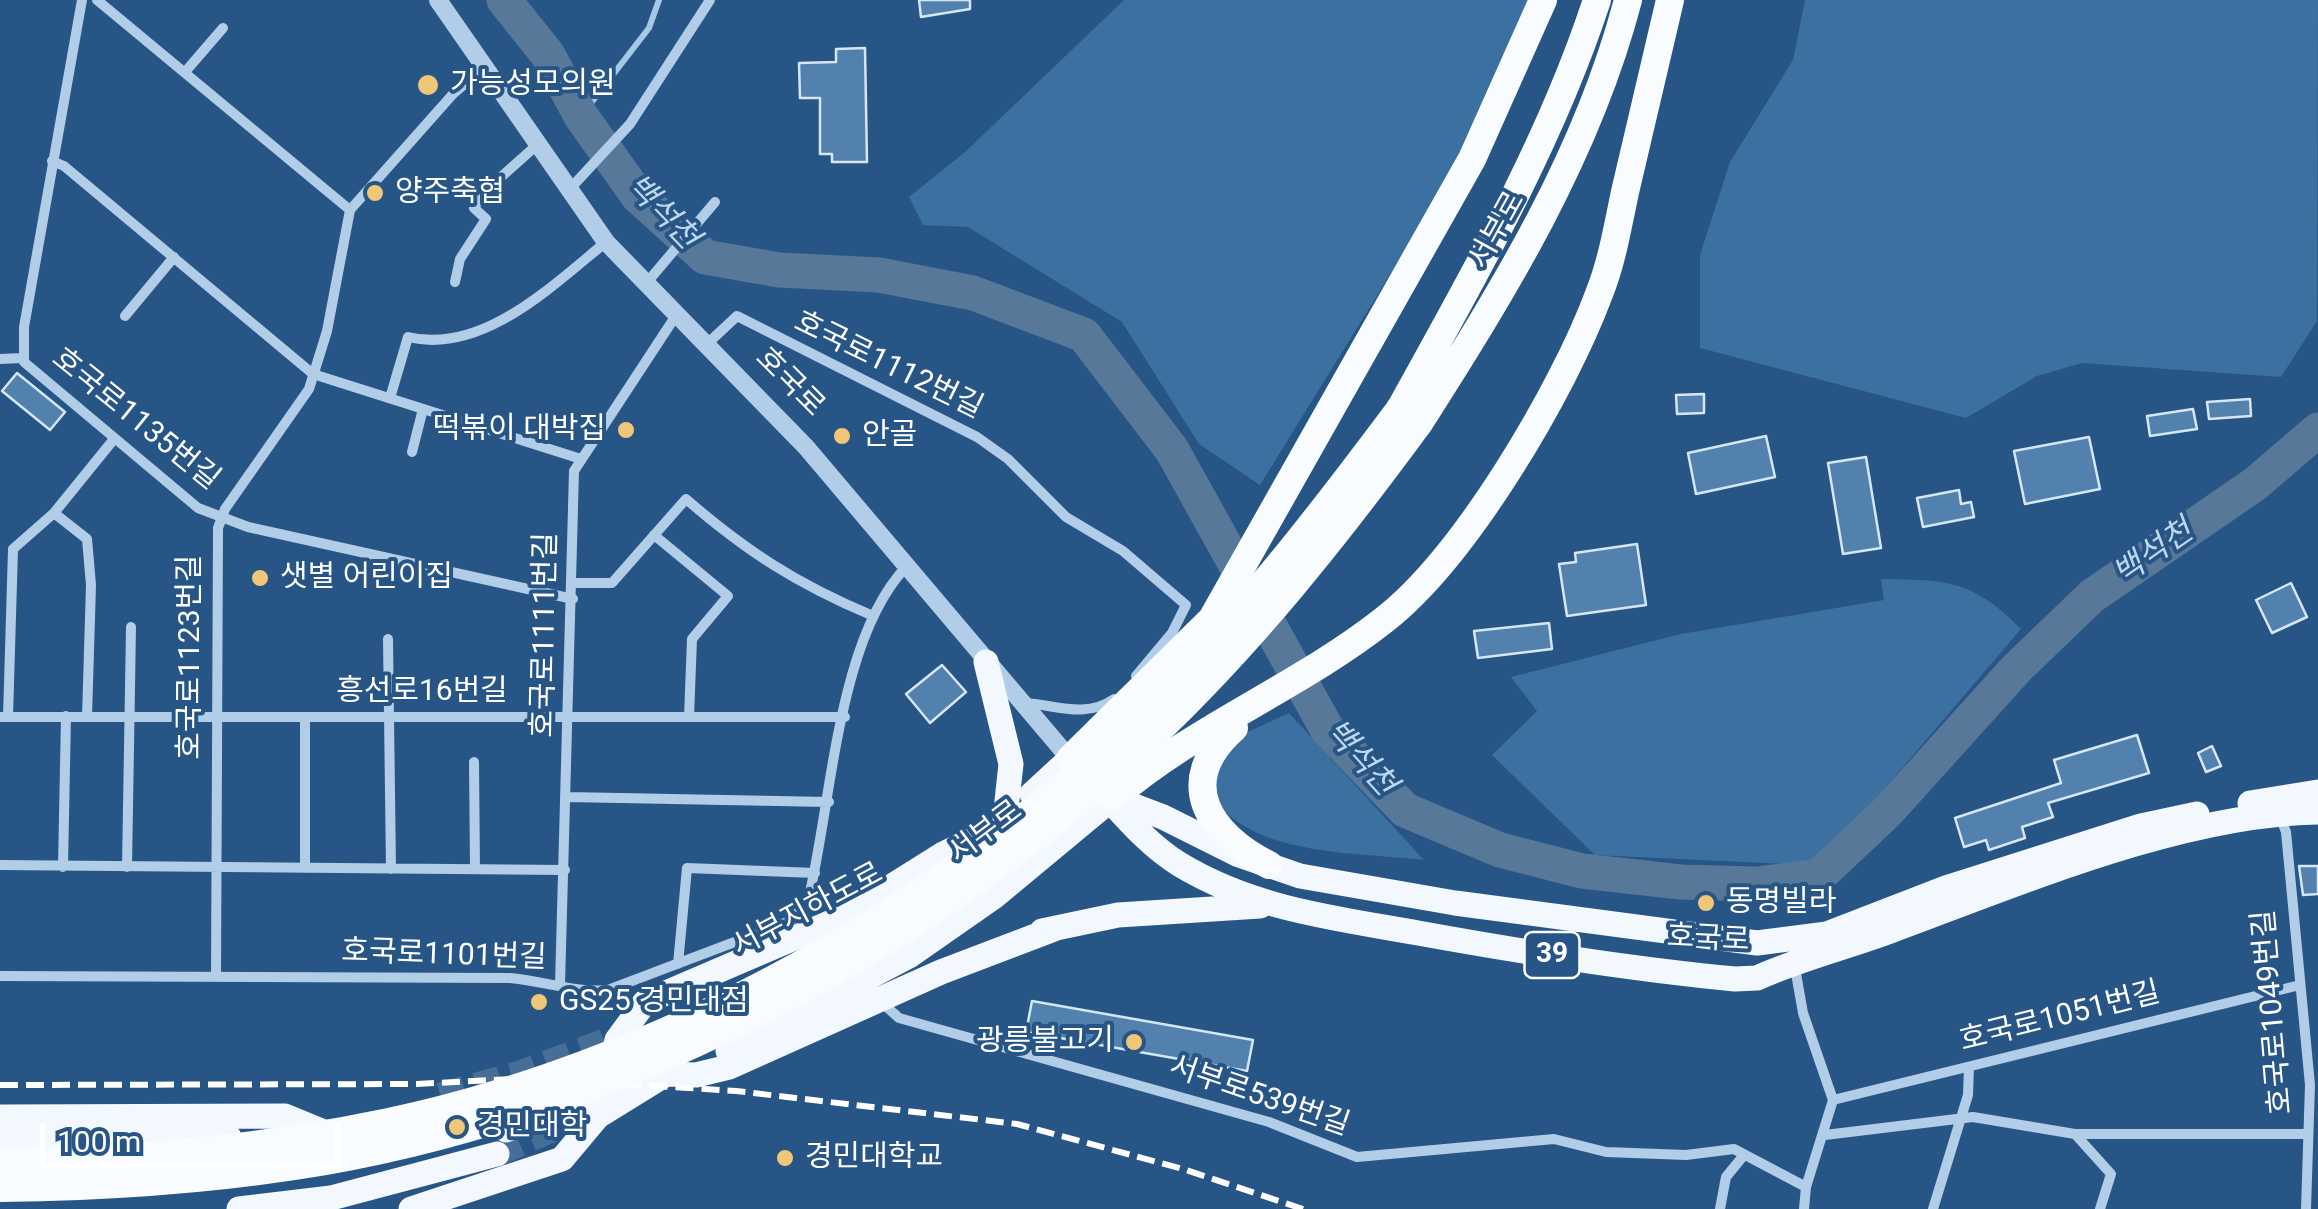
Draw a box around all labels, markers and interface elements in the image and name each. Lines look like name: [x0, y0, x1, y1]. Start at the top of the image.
place label: 가능성모의원: [450, 67, 616, 103]
marker: 가능성모의원: [415, 72, 441, 98]
water label: 백석천: [617, 168, 705, 258]
place label: 양주축협: [395, 175, 505, 211]
marker: 양주축협: [364, 182, 386, 204]
street label: 서부로: [1462, 186, 1534, 276]
street label: 호국로1112번길: [788, 305, 988, 427]
street label: 호국로1135번길: [44, 341, 226, 499]
street label: 호국로: [747, 341, 831, 425]
place label: 떡볶이 대박집: [433, 412, 606, 448]
place label: 안골: [862, 418, 917, 454]
marker: 떡볶이 대박집: [615, 419, 637, 441]
marker: 안골: [831, 425, 853, 447]
water label: 백석천: [2107, 513, 2201, 595]
street label: 호국로1111번길: [526, 532, 566, 738]
street label: 호국로1123번길: [173, 554, 209, 760]
place label: 샛별 어린이집: [280, 560, 453, 596]
marker: 샛별 어린이집: [249, 567, 271, 589]
street label: 흥선로16번길: [336, 674, 508, 710]
water label: 백석천: [1315, 713, 1403, 805]
street label: 서부로: [942, 794, 1030, 872]
street label: 서부지하도로: [726, 856, 890, 966]
place label: 동명빌라: [1726, 885, 1836, 921]
marker: 동명빌라: [1695, 892, 1717, 914]
street label: 호국로1049번길: [2247, 908, 2301, 1116]
street label: 호국로: [1666, 920, 1750, 960]
road number: 39: [1524, 932, 1580, 978]
street label: 호국로1101번길: [341, 934, 547, 978]
street label: 호국로1051번길: [1956, 976, 2164, 1060]
place label: GS25 경민대점: [559, 984, 749, 1020]
marker: GS25 경민대점: [528, 991, 550, 1013]
place label: 광릉불고기: [976, 1024, 1114, 1060]
marker: 광릉불고기: [1123, 1031, 1145, 1053]
street label: 서부로539번길: [1164, 1049, 1354, 1145]
scale bar: [45, 1104, 345, 1166]
place label: 경민대학: [477, 1109, 587, 1145]
marker: 경민대학: [446, 1116, 468, 1138]
text: 100 m: [57, 1124, 141, 1159]
place label: 경민대학교: [805, 1140, 943, 1176]
marker: 경민대학교: [774, 1147, 796, 1169]

